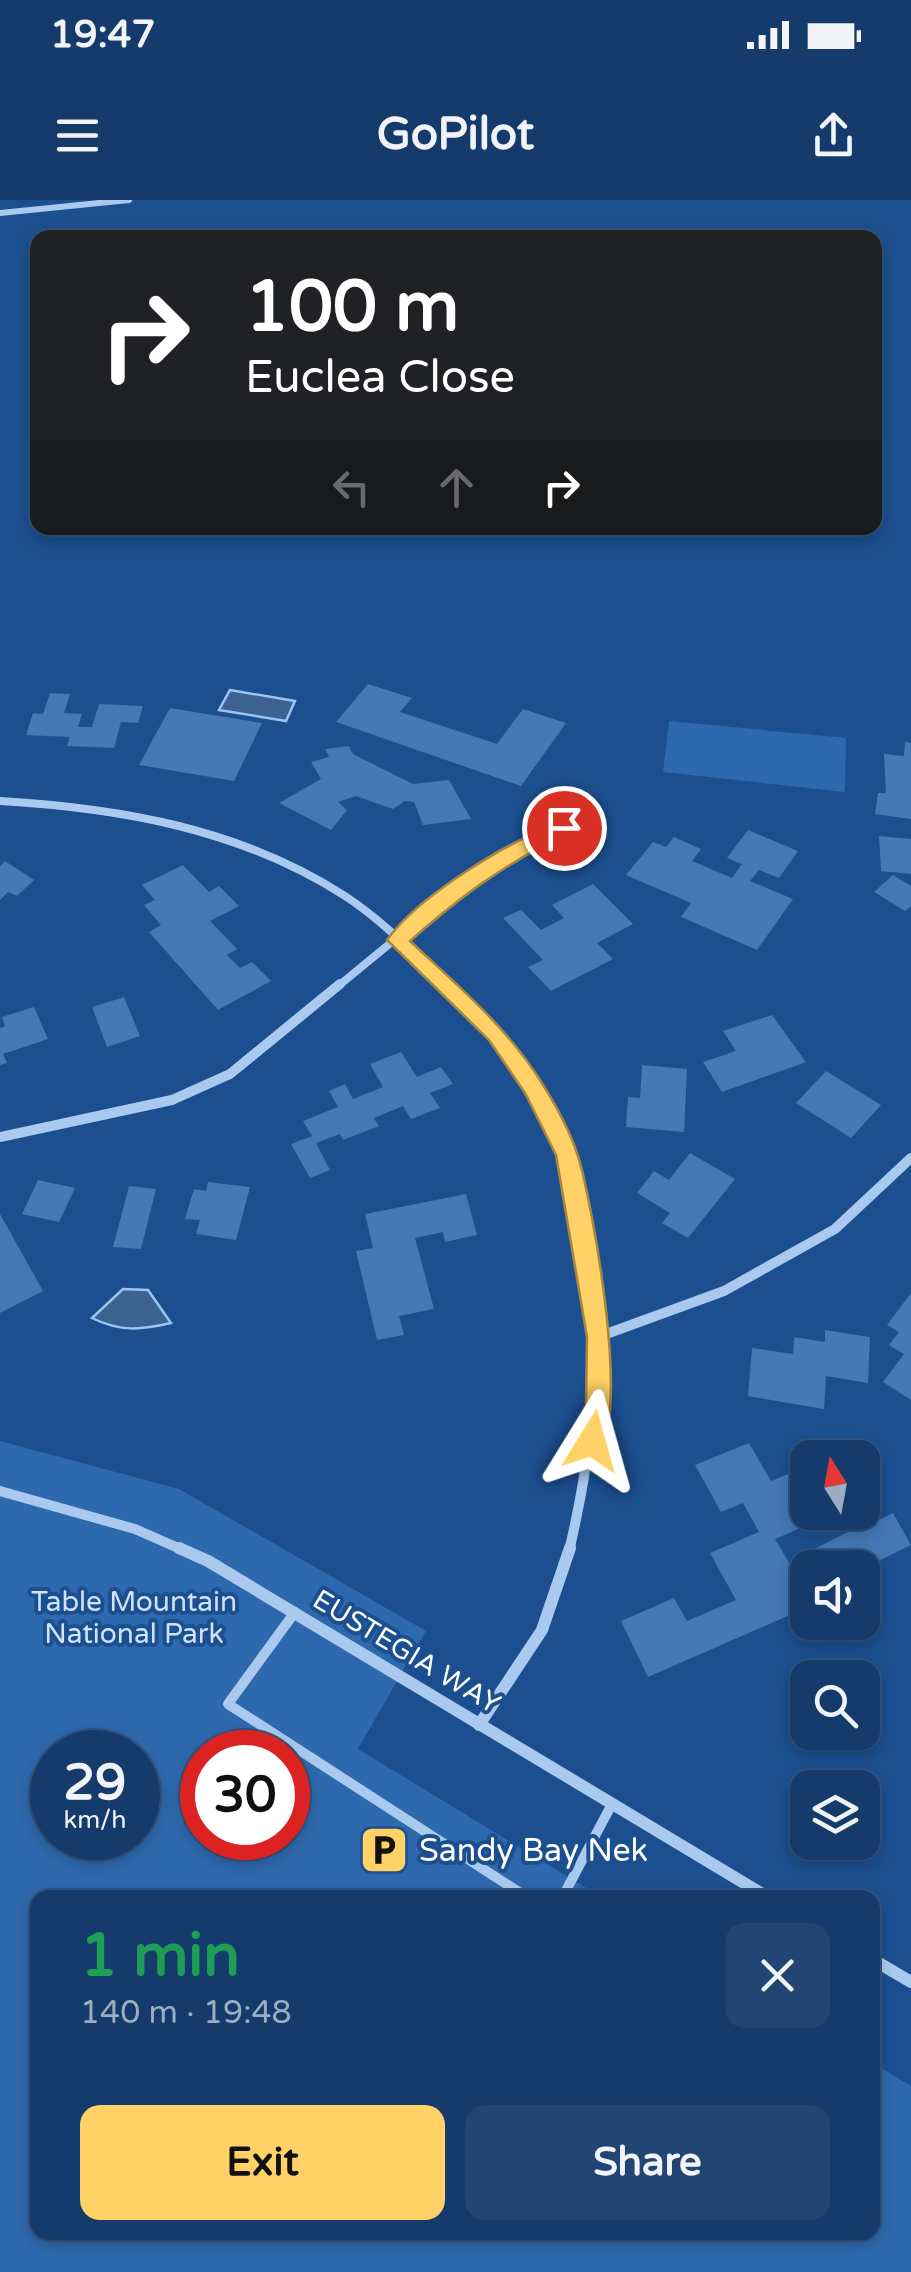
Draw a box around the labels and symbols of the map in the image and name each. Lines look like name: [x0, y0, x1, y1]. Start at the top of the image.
pin: [522, 786, 607, 871]
position arrow: [540, 1389, 644, 1493]
north arrow: [790, 1440, 880, 1530]
street label: EUSTEGIA WAY: [307, 1582, 507, 1721]
park label: Table Mountain National Park: [31, 1585, 237, 1651]
speed limit sign: 30: [180, 1730, 310, 1860]
parking icon: Sandy Bay Nek: [358, 1824, 410, 1876]
place label: Sandy Bay Nek: [419, 1832, 648, 1870]

